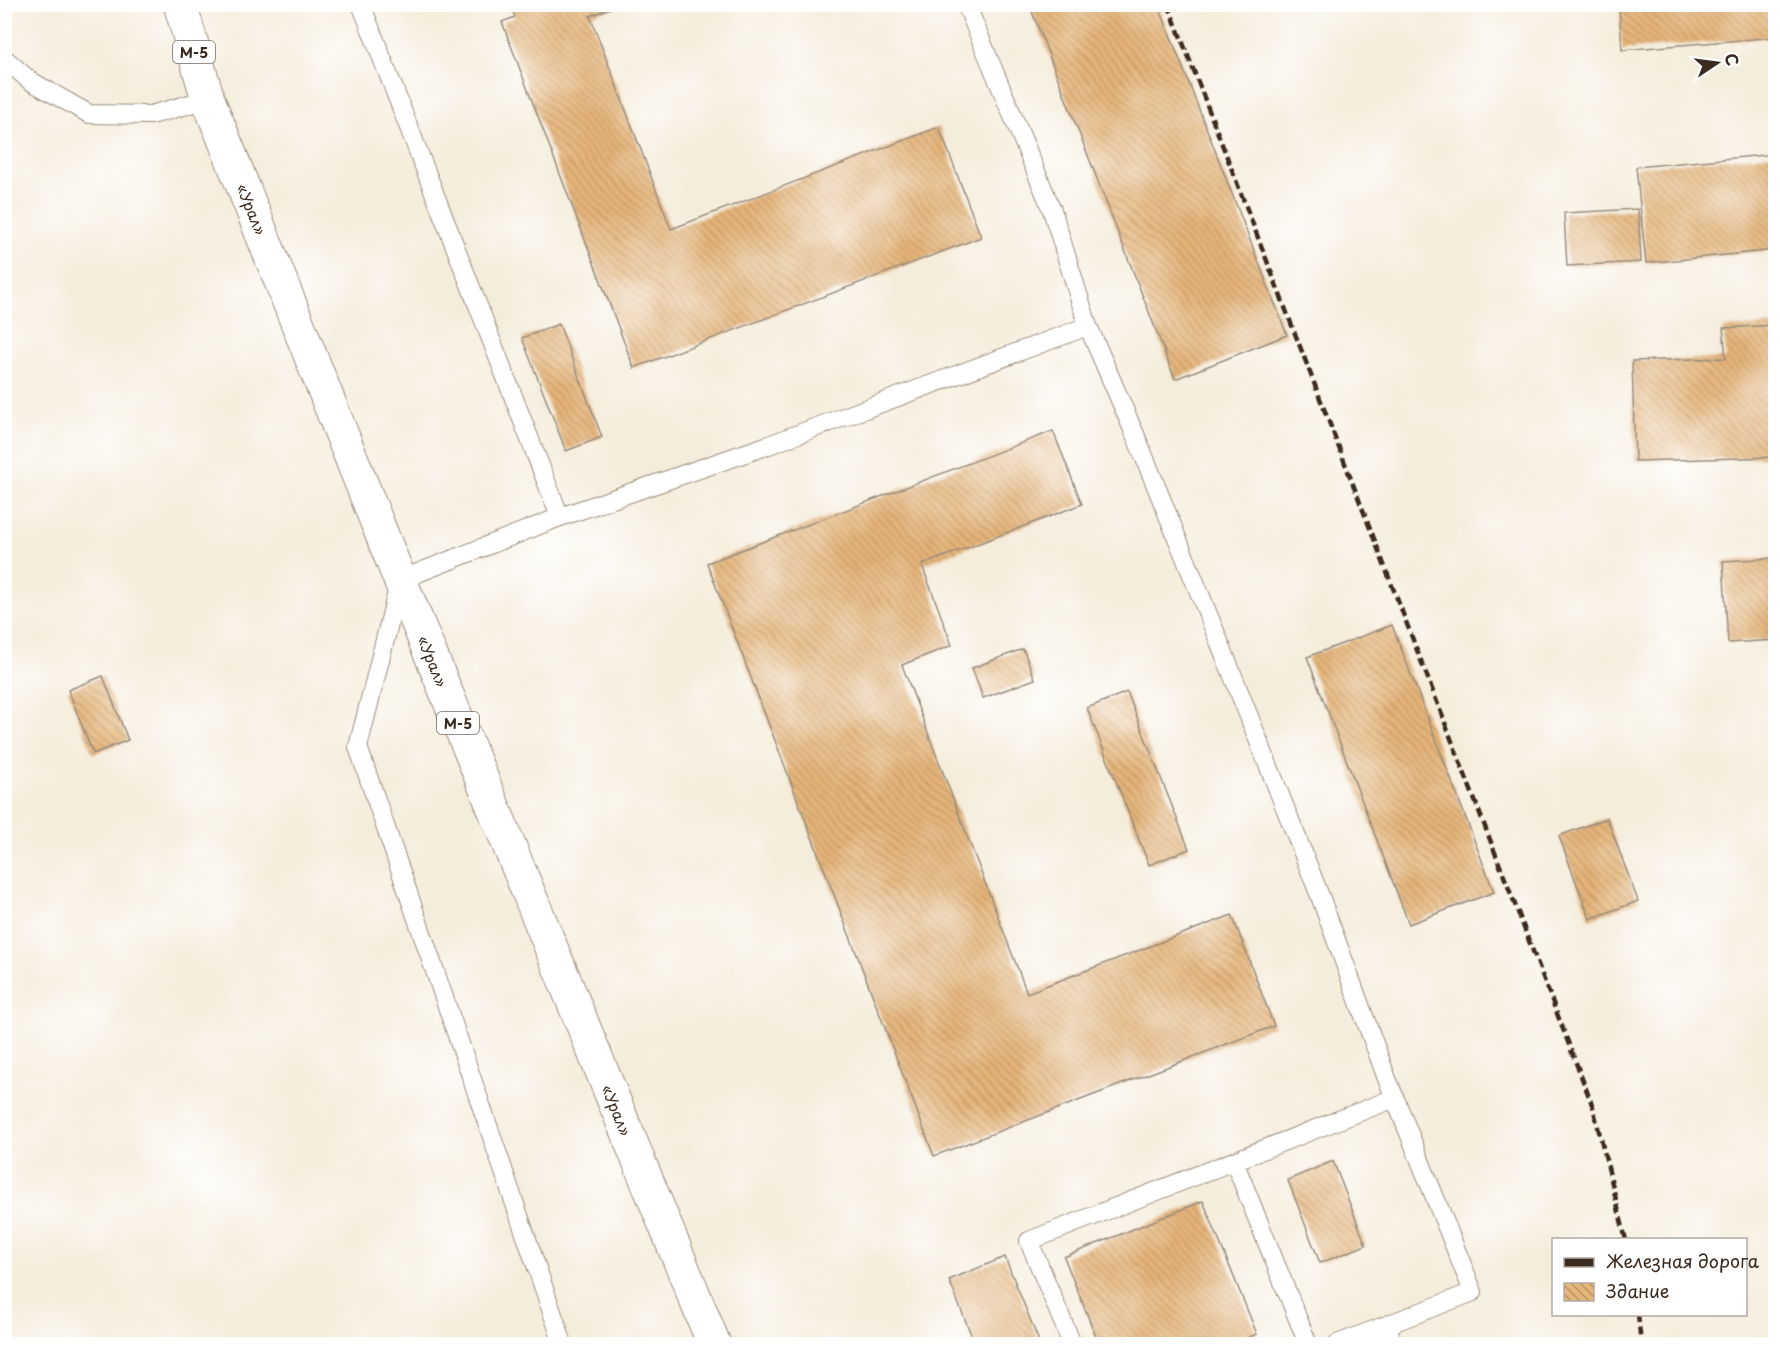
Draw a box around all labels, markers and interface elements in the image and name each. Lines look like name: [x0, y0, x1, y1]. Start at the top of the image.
north arrow: [1687, 33, 1747, 93]
road number: М-5: [173, 41, 215, 63]
text: С: [1720, 51, 1746, 68]
street label: «Урал»: [231, 180, 273, 238]
street label: «Урал»: [412, 632, 454, 690]
road number: М-5: [437, 712, 479, 734]
street label: «Урал»: [596, 1081, 638, 1139]
legend: [1552, 1238, 1747, 1316]
text: Железная дорога: [1606, 1247, 1760, 1274]
text: Здание: [1606, 1277, 1669, 1304]

